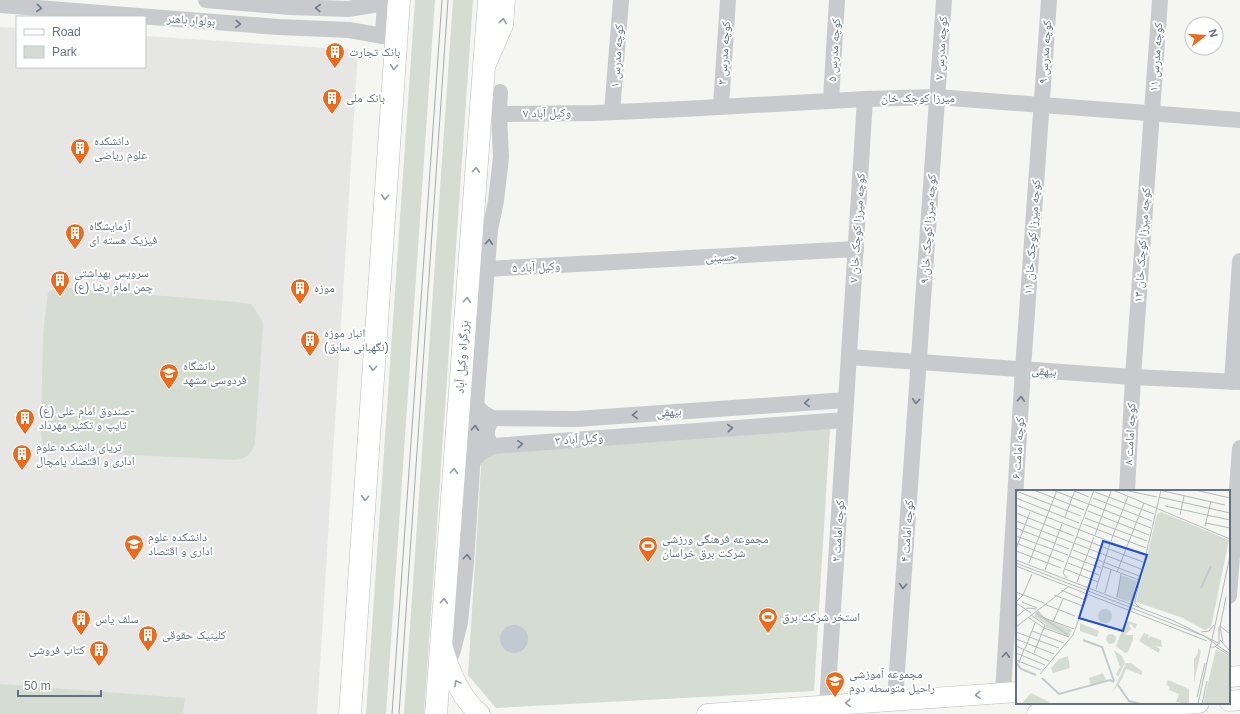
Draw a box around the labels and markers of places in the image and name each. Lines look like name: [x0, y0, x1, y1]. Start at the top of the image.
building icon: بانک تجارت: [324, 41, 346, 69]
place label: بانک تجارت: [349, 45, 400, 59]
building icon: بانک ملی: [321, 87, 343, 115]
place label: بانک ملی: [346, 91, 385, 105]
place label: دانشکده علوم ریاضی: [94, 134, 147, 163]
building icon: دانشکده علوم ریاضی: [69, 137, 91, 165]
place label: آزمایشگاه فیزیک هسته ای: [89, 219, 157, 247]
building icon: آزمایشگاه فیزیک هسته ای: [64, 222, 86, 250]
place label: سرویس بهداشتی چمن امام رضا (ع): [74, 266, 154, 295]
building icon: سرویس بهداشتی چمن امام رضا (ع): [49, 269, 71, 297]
building icon: موزه: [289, 277, 311, 305]
place label: موزه: [314, 281, 335, 295]
place label: انبار موزه (نگهبانی سابق): [324, 326, 389, 354]
building icon: انبار موزه (نگهبانی سابق): [299, 329, 321, 357]
place label: دانشگاه فردوسی مشهد: [183, 359, 247, 387]
school or university icon: دانشگاه فردوسی مشهد: [158, 362, 180, 390]
place label: صندوق امام علی (ع)- تایپ و تکثیر مهرداد: [39, 404, 135, 432]
building icon: صندوق امام علی (ع)- تایپ و تکثیر مهرداد: [14, 407, 36, 435]
place label: تریای دانشکده علوم اداری و اقتصاد پامچال: [36, 440, 135, 468]
building icon: تریای دانشکده علوم اداری و اقتصاد پامچال: [11, 443, 33, 471]
place label: دانشکده علوم اداری و اقتصاد: [148, 530, 213, 558]
place label: مجموعه فرهنگی ورزشی شرکت برق خراسان: [662, 532, 768, 560]
school or university icon: دانشکده علوم اداری و اقتصاد: [123, 533, 145, 561]
sports icon: مجموعه فرهنگی ورزشی شرکت برق خراسان: [637, 535, 659, 563]
sports icon: استخر شرکت برق: [757, 606, 779, 634]
building icon: سلف یاس: [70, 608, 92, 636]
place label: استخر شرکت برق: [782, 610, 860, 624]
place label: سلف یاس: [95, 612, 138, 626]
building icon: کلینیک حقوقی: [137, 624, 159, 652]
place label: کلینیک حقوقی: [162, 628, 226, 642]
building icon: کتاب فروشی: [88, 639, 110, 667]
place label: کتاب فروشی: [28, 643, 85, 657]
place label: مجموعه آموزشی راحیل متوسطه دوم: [849, 667, 935, 696]
school or university icon: مجموعه آموزشی راحیل متوسطه دوم: [824, 670, 846, 698]

